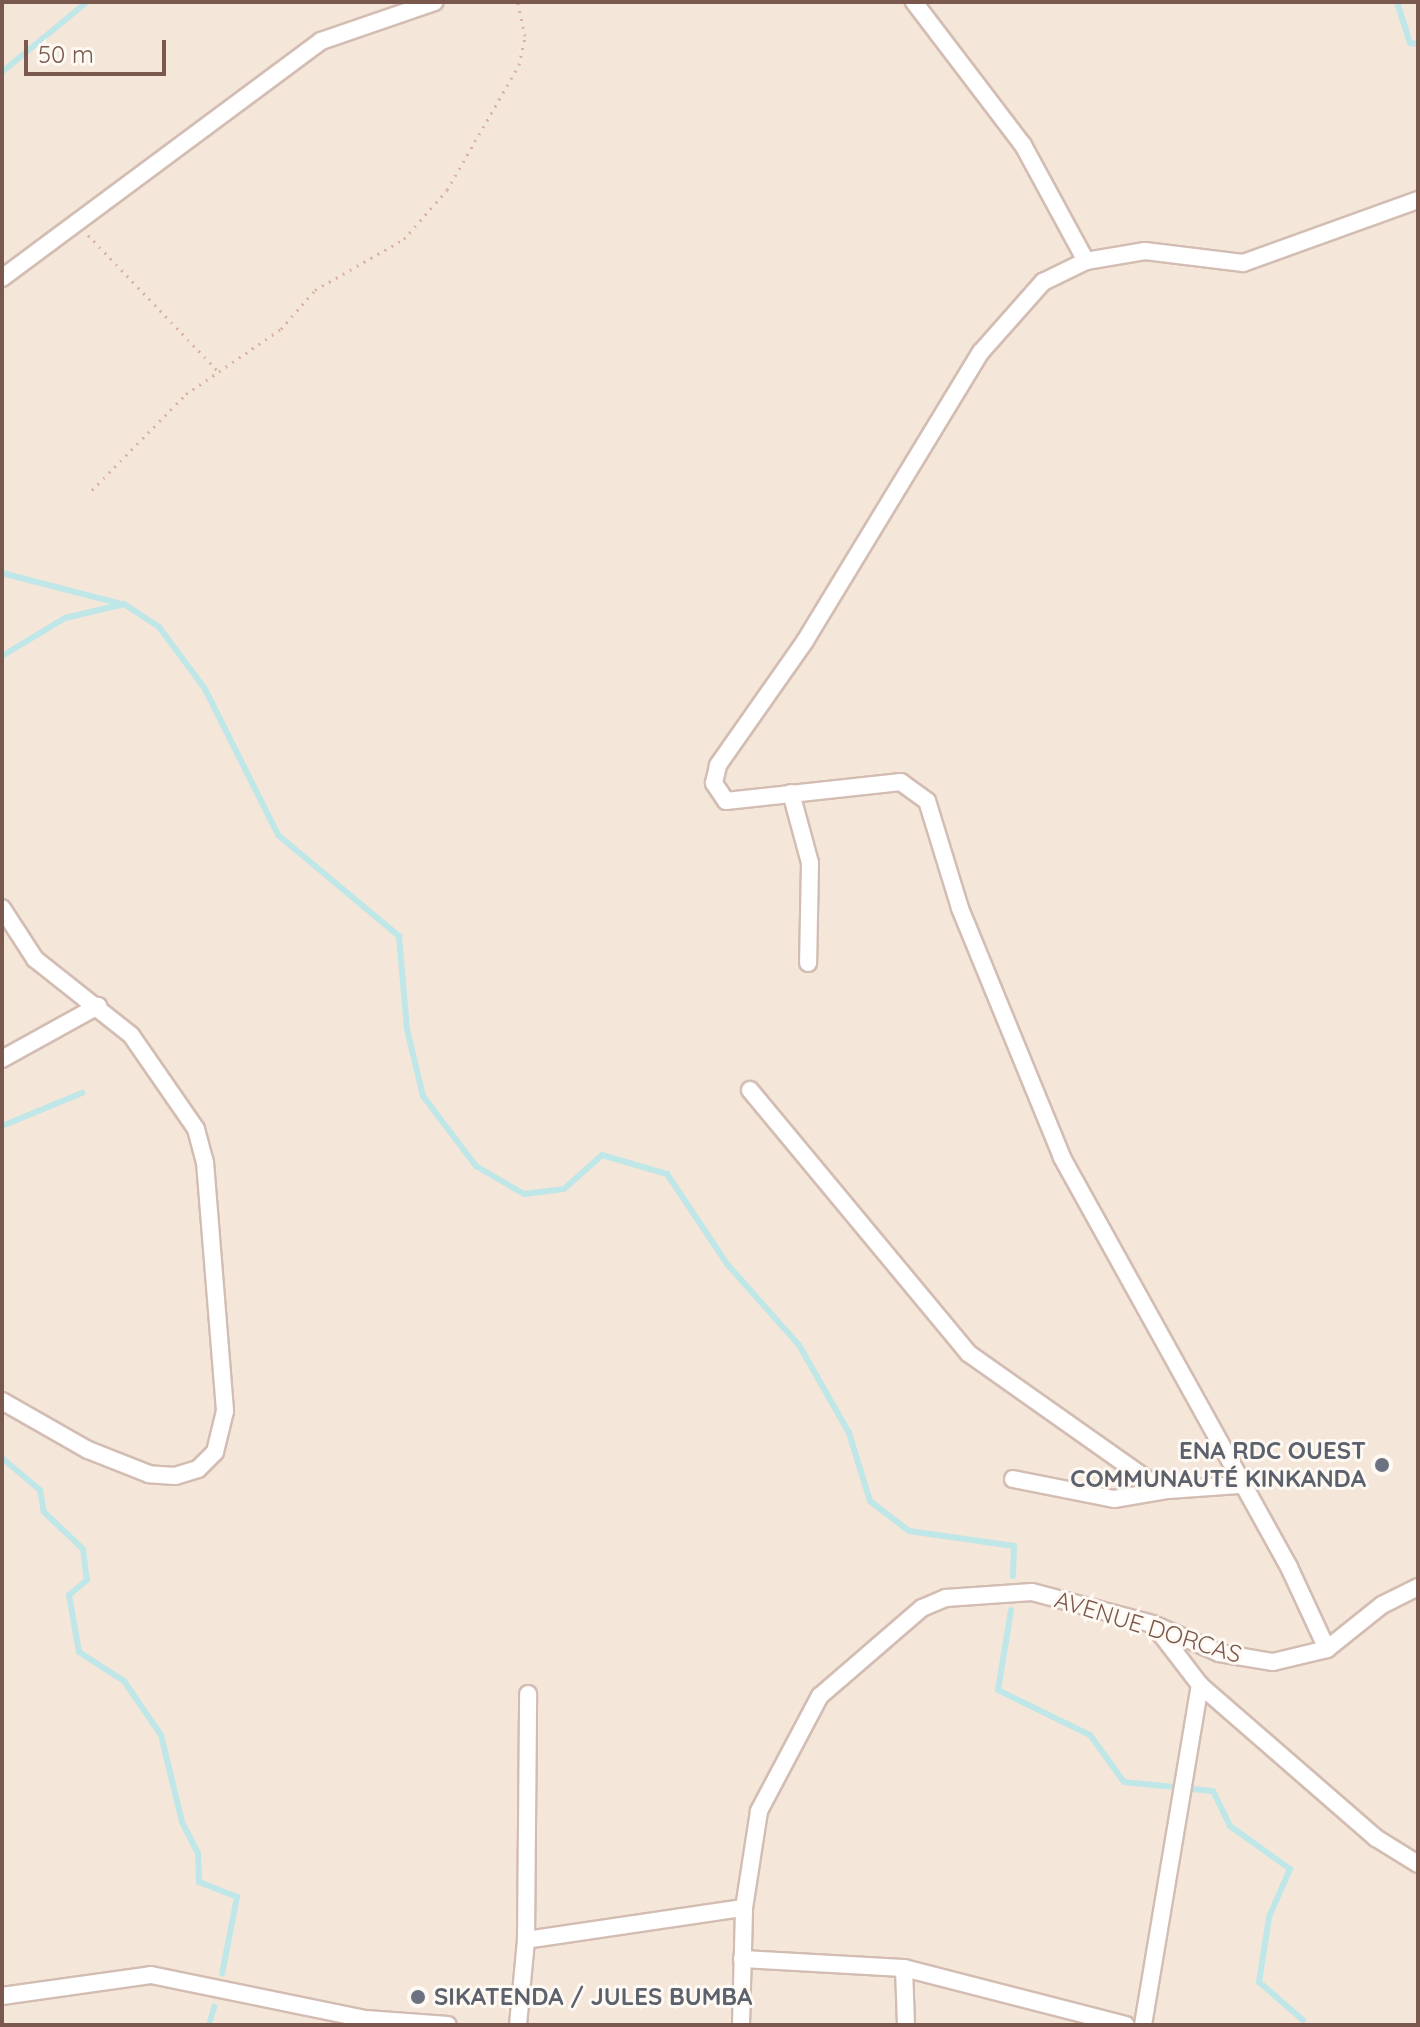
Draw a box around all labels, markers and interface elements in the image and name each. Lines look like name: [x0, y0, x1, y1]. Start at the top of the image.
scale bar: [28, 24, 170, 74]
text: 50 m: [38, 39, 94, 69]
place label: ENA RDC OUEST COMMUNAUTÉ KINKANDA: [1070, 1437, 1366, 1493]
marker: ENA RDC OUEST COMMUNAUTÉ KINKANDA: [1373, 1456, 1391, 1474]
street label: AVENUE DORCAS: [1051, 1585, 1245, 1669]
place label: SIKATENDA / JULES BUMBA: [434, 1983, 752, 2011]
marker: SIKATENDA / JULES BUMBA: [409, 1988, 427, 2006]

